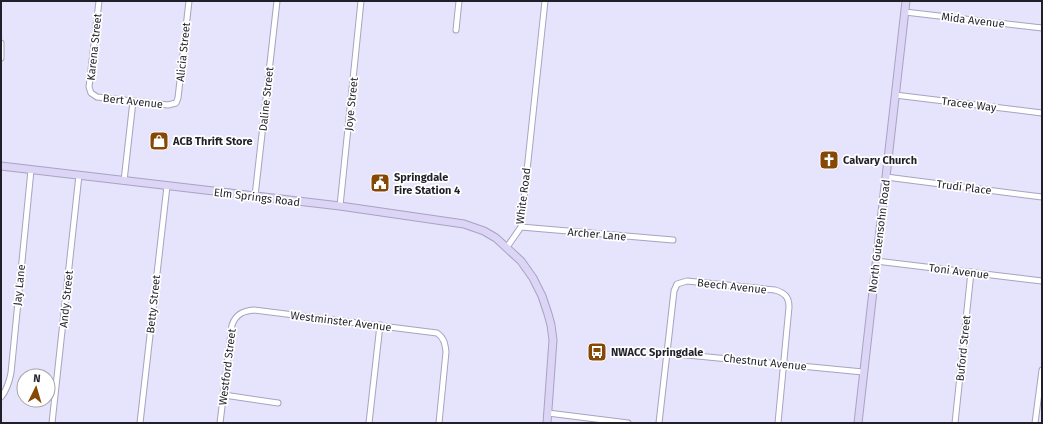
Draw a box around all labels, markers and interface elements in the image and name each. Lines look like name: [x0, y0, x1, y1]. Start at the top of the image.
street label: Mida Avenue: [941, 10, 1005, 31]
street label: Karena Street: [85, 13, 104, 81]
street label: Alicia Street: [174, 22, 193, 82]
street label: Daline Street: [257, 66, 276, 132]
street label: Joye Street: [342, 77, 361, 132]
street label: Bert Avenue: [102, 92, 164, 111]
street label: Tracee Way: [941, 95, 998, 114]
shop icon: ACB Thrift Store: [148, 130, 170, 152]
place label: ACB Thrift Store: [172, 135, 253, 148]
church icon: Calvary Church: [818, 149, 840, 171]
place label: Calvary Church: [843, 154, 917, 167]
street label: White Road: [514, 167, 533, 225]
place label: Springdale Fire Station 4: [394, 171, 460, 197]
public building icon: Springdale Fire Station 4: [369, 172, 391, 194]
street label: Trudi Place: [936, 178, 992, 197]
street label: North Gutensohn Road: [866, 179, 893, 293]
street label: Elm Springs Road: [213, 186, 301, 209]
street label: Archer Lane: [567, 225, 627, 244]
street label: Toni Avenue: [928, 261, 990, 282]
street label: Jay Lane: [11, 264, 28, 306]
street label: Andy Street: [57, 270, 76, 328]
street label: Betty Street: [144, 274, 163, 334]
street label: Beech Avenue: [697, 276, 767, 297]
street label: Westminster Avenue: [290, 309, 392, 334]
street label: Buford Street: [954, 314, 973, 382]
street label: Westford Street: [216, 328, 239, 406]
bus stop icon: NWACC Springdale: [586, 341, 608, 363]
place label: NWACC Springdale: [611, 346, 703, 359]
street label: Chestnut Avenue: [723, 352, 807, 373]
north arrow: [16, 368, 56, 408]
text: N: [33, 372, 41, 385]

